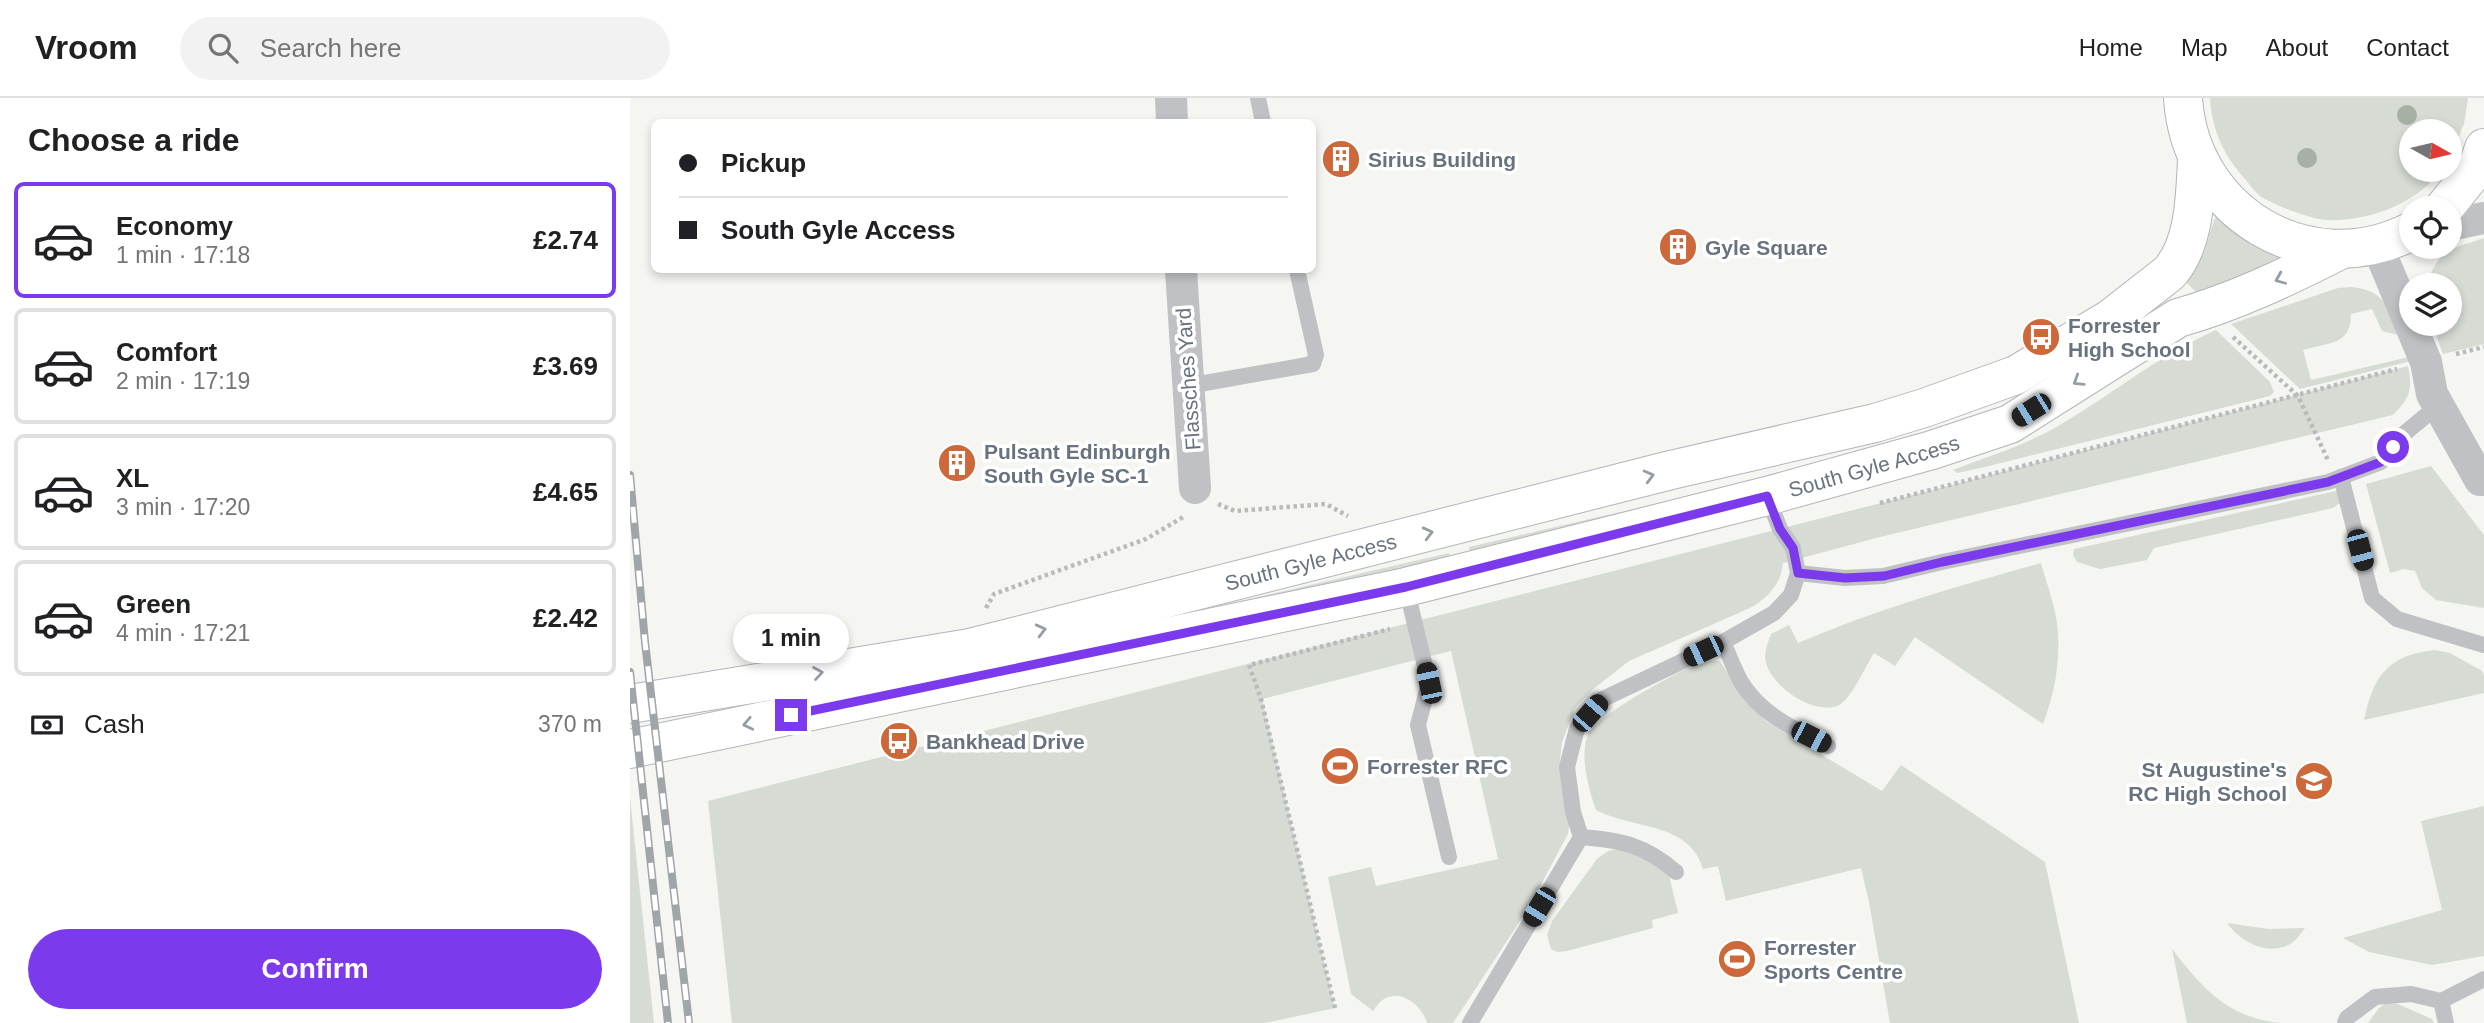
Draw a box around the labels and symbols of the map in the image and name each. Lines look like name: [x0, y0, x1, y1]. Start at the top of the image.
north arrow: [2399, 119, 2462, 182]
building icon: Sirius Building: [1320, 138, 1362, 180]
place label: Sirius Building: [1368, 148, 1516, 171]
building icon: Gyle Square: [1657, 226, 1699, 268]
place label: Gyle Square: [1705, 236, 1828, 259]
one-way arrow: [2275, 271, 2288, 285]
street label: Flassches Yard: [1172, 307, 1204, 451]
place label: Forrester High School: [2068, 314, 2191, 361]
bus stop icon: Forrester High School: [2020, 316, 2062, 358]
one-way arrow: [2073, 372, 2086, 385]
car: [2008, 390, 2055, 430]
street label: South Gyle Access: [1786, 430, 1962, 501]
route start: [2377, 431, 2409, 463]
place label: Pulsant Edinburgh South Gyle SC-1: [984, 440, 1171, 487]
building icon: Pulsant Edinburgh South Gyle SC-1: [936, 442, 978, 484]
one-way arrow: [1643, 470, 1655, 484]
one-way arrow: [1422, 527, 1434, 541]
car: [2345, 527, 2376, 573]
street label: South Gyle Access: [1222, 529, 1399, 594]
callout: 1 min: [733, 614, 849, 662]
one-way arrow: [1035, 624, 1047, 638]
car: [1680, 633, 1727, 669]
car: [1415, 660, 1444, 706]
one-way arrow: [812, 666, 824, 681]
car: [1569, 690, 1612, 736]
route end: [775, 699, 807, 731]
one-way arrow: [742, 716, 754, 731]
car: [1788, 718, 1835, 756]
bus stop icon: Bankhead Drive: [878, 720, 920, 762]
place label: Bankhead Drive: [926, 730, 1085, 753]
sports icon: Forrester RFC: [1319, 745, 1361, 787]
place label: Forrester RFC: [1367, 755, 1508, 778]
place label: St Augustine's RC High School: [2128, 758, 2287, 805]
school or university icon: St Augustine's RC High School: [2293, 760, 2335, 802]
car: [1520, 884, 1559, 930]
place label: Forrester Sports Centre: [1764, 936, 1903, 983]
sports icon: Forrester Sports Centre: [1716, 938, 1758, 980]

